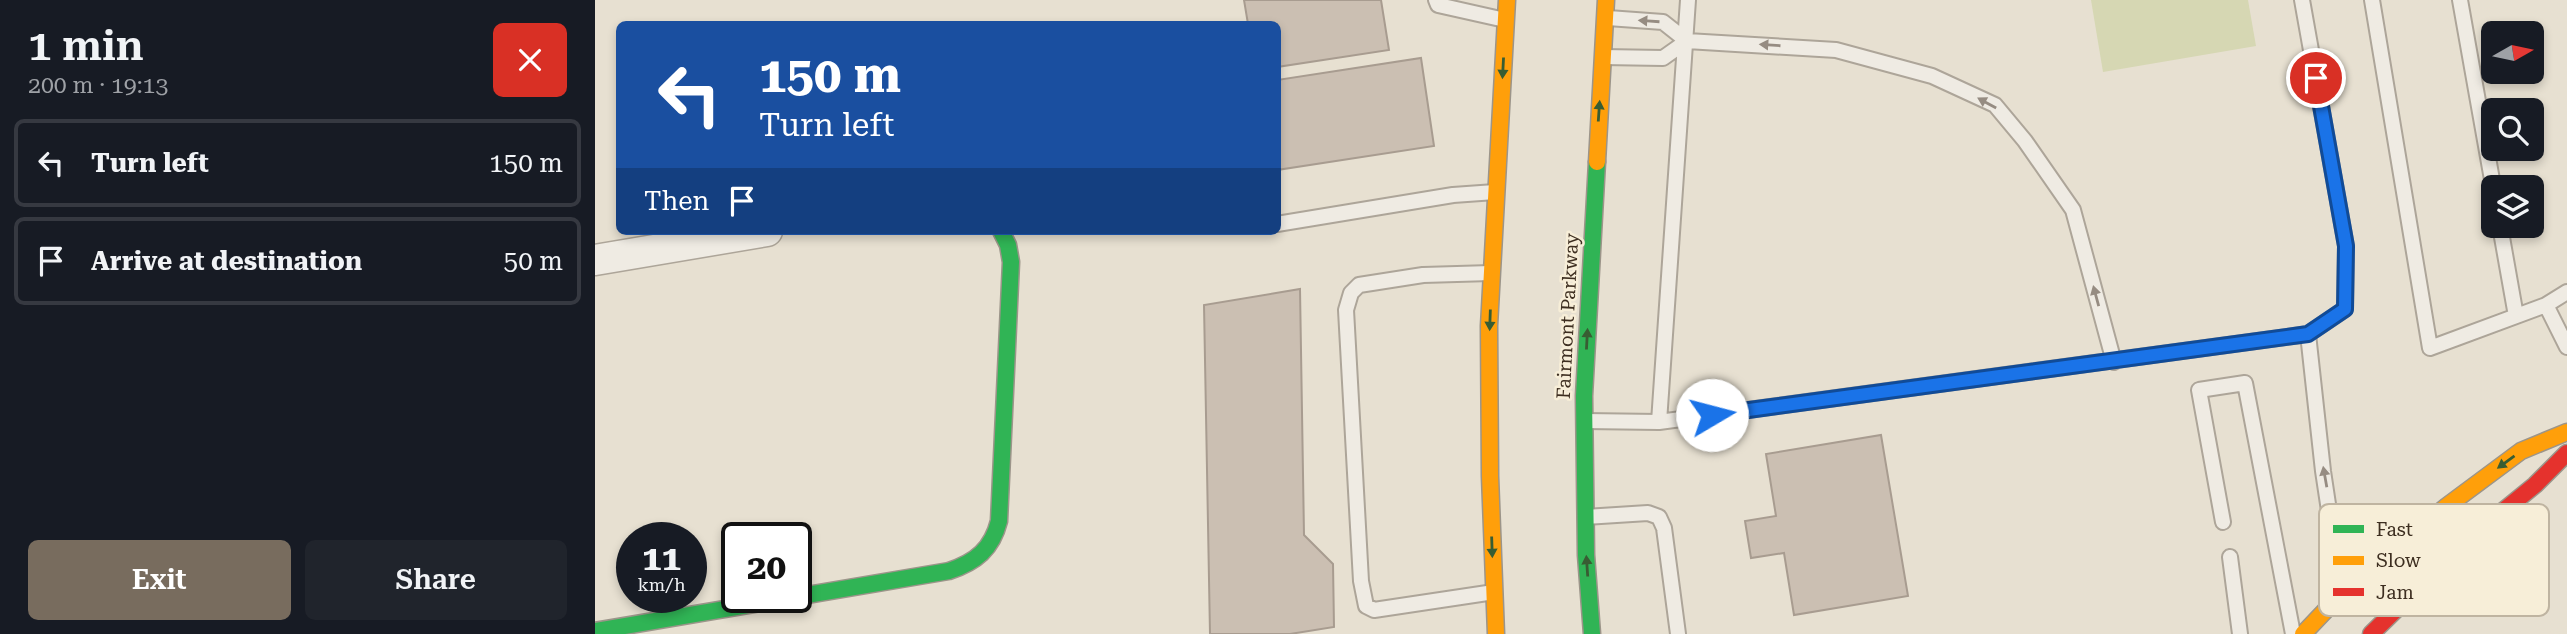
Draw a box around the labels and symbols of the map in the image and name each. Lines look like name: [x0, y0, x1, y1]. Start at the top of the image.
one-way arrow: [1638, 15, 1660, 26]
north arrow: [2481, 21, 2545, 84]
one-way arrow: [1758, 39, 1780, 50]
pin: [2286, 48, 2346, 108]
one-way arrow: [1498, 57, 1509, 79]
one-way arrow: [1977, 97, 1997, 109]
one-way arrow: [1594, 100, 1605, 122]
street label: Fairmont Parkway: [1552, 232, 1583, 399]
one-way arrow: [2090, 284, 2101, 306]
one-way arrow: [1484, 309, 1495, 331]
one-way arrow: [1581, 327, 1592, 349]
position arrow: [1675, 378, 1749, 452]
one-way arrow: [2497, 455, 2515, 469]
one-way arrow: [2319, 466, 2330, 488]
legend: [2319, 504, 2549, 616]
text: Fast: [2376, 518, 2413, 541]
speed limit sign: 20: [721, 522, 812, 613]
one-way arrow: [1487, 536, 1498, 558]
text: Slow: [2376, 549, 2421, 572]
one-way arrow: [1581, 555, 1592, 577]
text: Jam: [2376, 581, 2414, 604]

